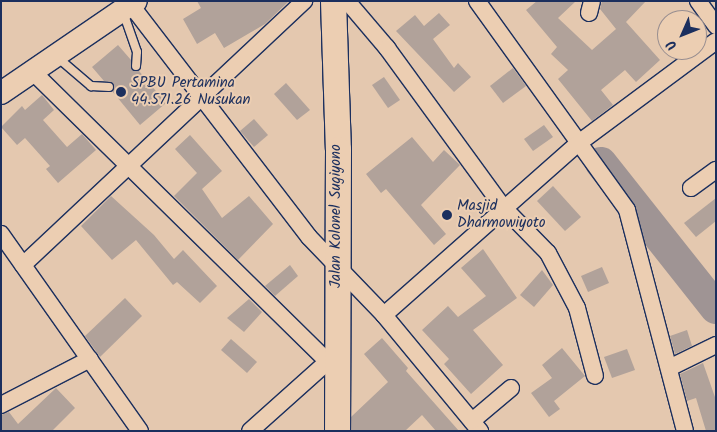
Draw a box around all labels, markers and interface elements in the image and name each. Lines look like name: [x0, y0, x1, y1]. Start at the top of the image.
north arrow: [657, 10, 707, 60]
text: U: [661, 34, 683, 55]
place label: SPBU Pertamina 44.571.26 Nusukan: [131, 74, 250, 109]
marker: SPBU Pertamina 44.571.26 Nusukan: [115, 86, 127, 98]
street label: Jalan Kolonel Sugiyono: [328, 144, 346, 288]
place label: Masjid Dharmowiyoto: [457, 197, 546, 232]
marker: Masjid Dharmowiyoto: [441, 209, 453, 221]

